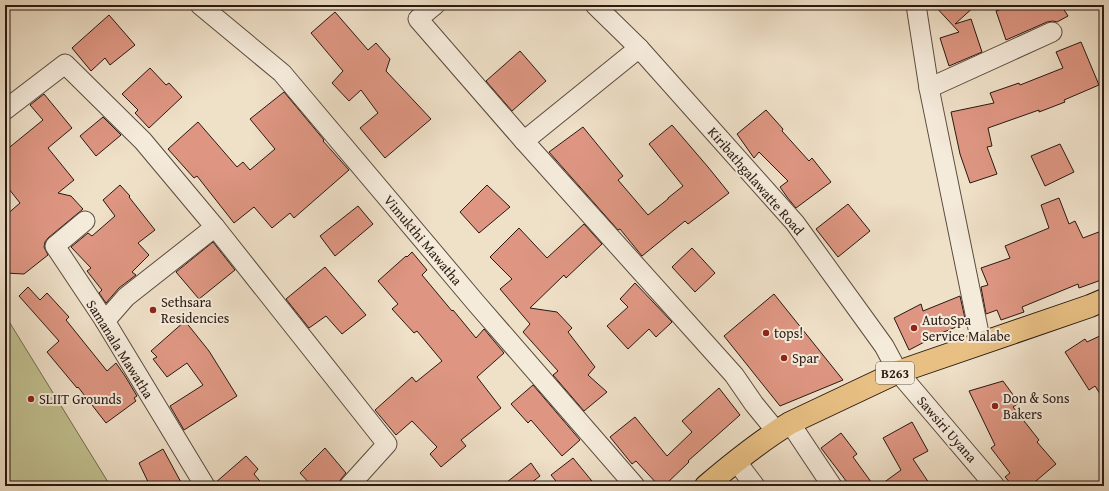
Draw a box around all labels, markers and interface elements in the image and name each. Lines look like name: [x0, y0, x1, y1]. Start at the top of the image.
street label: Kiribathgalawatte Road: [703, 122, 809, 240]
street label: Vimukthi Mawatha: [379, 190, 467, 290]
place label: Sethsara Residencies: [161, 292, 229, 328]
street label: Samanala Mawatha: [82, 296, 159, 403]
marker: Sethsara Residencies: [148, 305, 158, 315]
place label: AutoSpa Service Malabe: [922, 310, 1011, 346]
place label: tops!: [774, 323, 803, 343]
marker: AutoSpa Service Malabe: [909, 323, 919, 333]
marker: tops!: [761, 328, 771, 338]
place label: Spar: [792, 348, 819, 368]
marker: Spar: [779, 353, 789, 363]
road number: B263: [876, 362, 914, 384]
place label: Don & Sons Bakers: [1003, 388, 1070, 424]
place label: SLIIT Grounds: [39, 389, 122, 409]
street label: Sawsiri Uyana: [912, 391, 982, 467]
marker: SLIIT Grounds: [26, 394, 36, 404]
marker: Don & Sons Bakers: [990, 401, 1000, 411]

